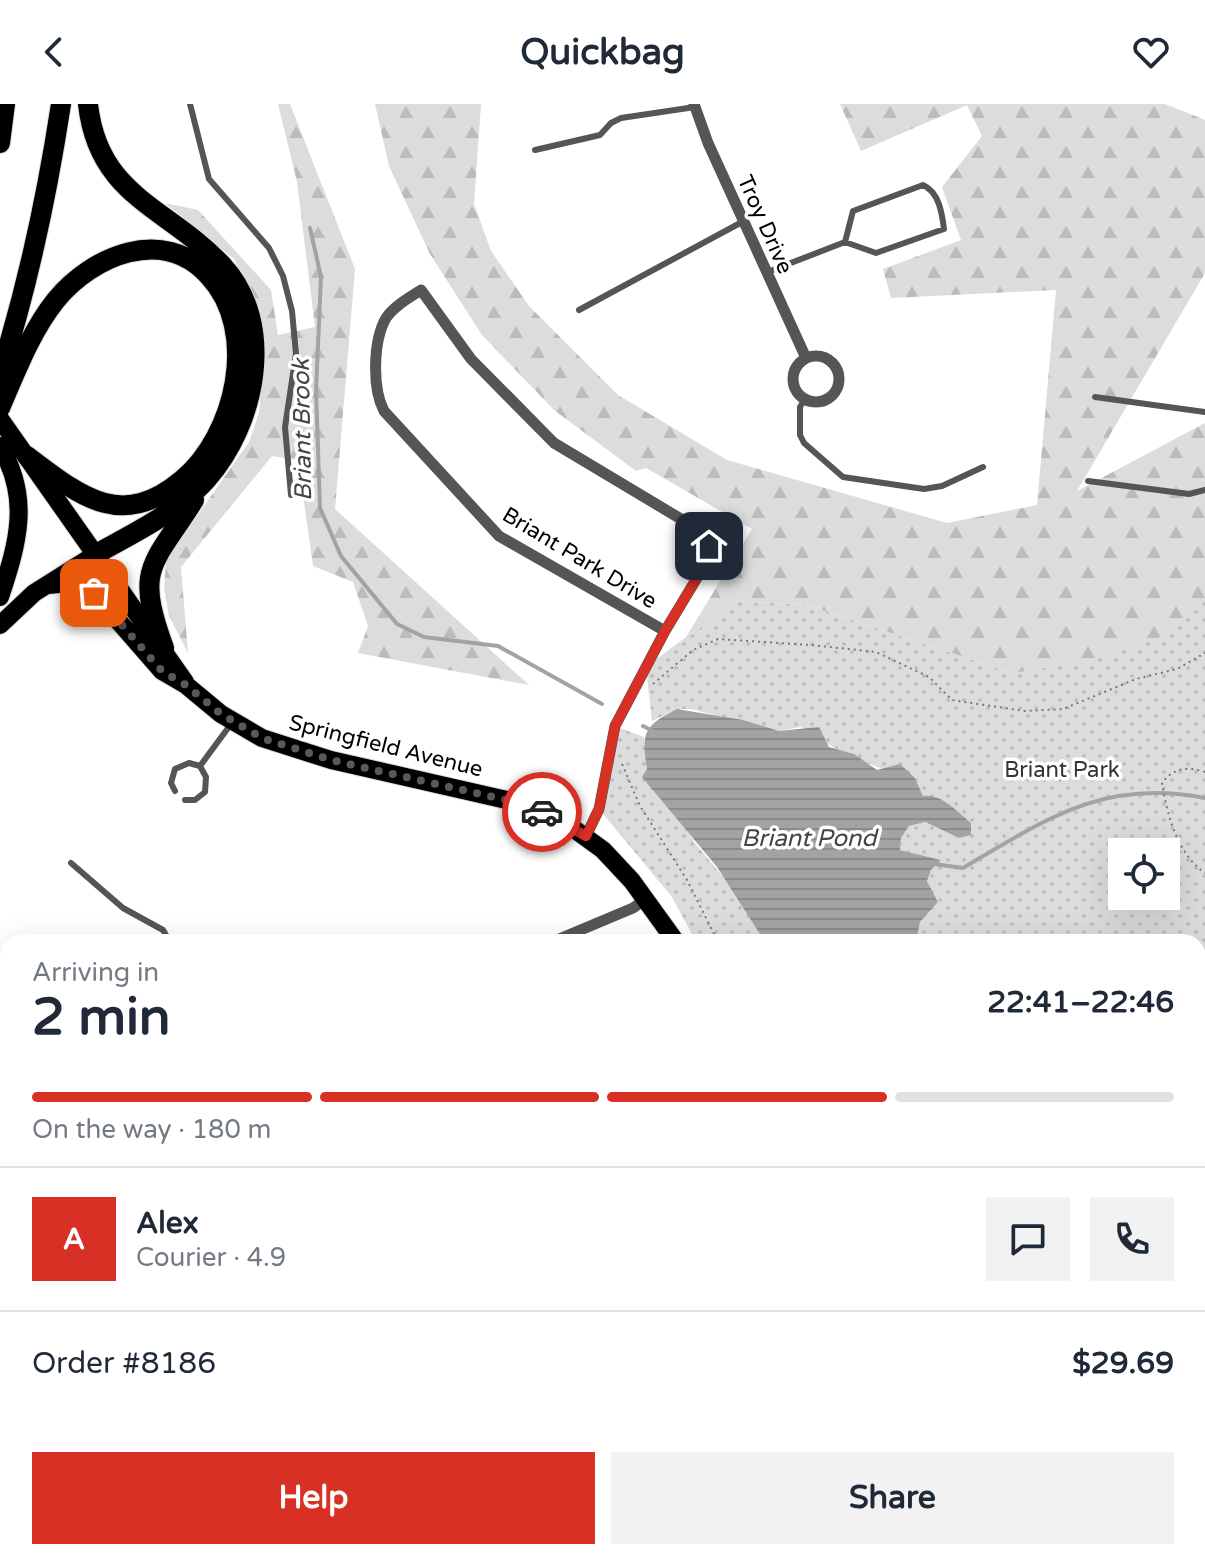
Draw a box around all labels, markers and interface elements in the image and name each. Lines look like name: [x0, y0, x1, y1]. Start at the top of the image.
icon: back: [32, 30, 76, 74]
icon: heart: [1129, 30, 1173, 74]
text: Quickbag: [520, 31, 685, 74]
street label: Troy Drive: [732, 171, 798, 278]
water label: Briant Brook: [287, 357, 318, 501]
street label: Briant Park Drive: [498, 502, 661, 614]
pin: [675, 512, 743, 580]
icon: home: [687, 524, 731, 568]
pin: [60, 559, 128, 627]
icon: bag: [72, 571, 116, 615]
street label: Springfield Avenue: [286, 709, 485, 783]
park label: Briant Park: [1004, 757, 1120, 783]
courier: [502, 772, 582, 852]
icon: car: [520, 790, 564, 834]
water label: Briant Pond: [742, 824, 879, 853]
map controls: [1108, 838, 1180, 910]
button: locate: [1108, 838, 1180, 910]
text: Arriving in: [32, 957, 159, 988]
text: 22:41–22:46: [987, 984, 1174, 1021]
text: 2 min: [32, 986, 171, 1049]
text: On the way · 180 m: [32, 1114, 271, 1145]
button: chat: [986, 1197, 1070, 1281]
button: phone: [1090, 1197, 1174, 1281]
text: Alex: [136, 1205, 199, 1242]
text: A: [63, 1221, 85, 1258]
text: Courier · 4.9: [136, 1242, 286, 1273]
text: Order #8186: [32, 1345, 216, 1382]
text: $29.69: [1072, 1345, 1174, 1382]
button: Help: [32, 1452, 595, 1544]
button: Share: [611, 1452, 1174, 1544]

